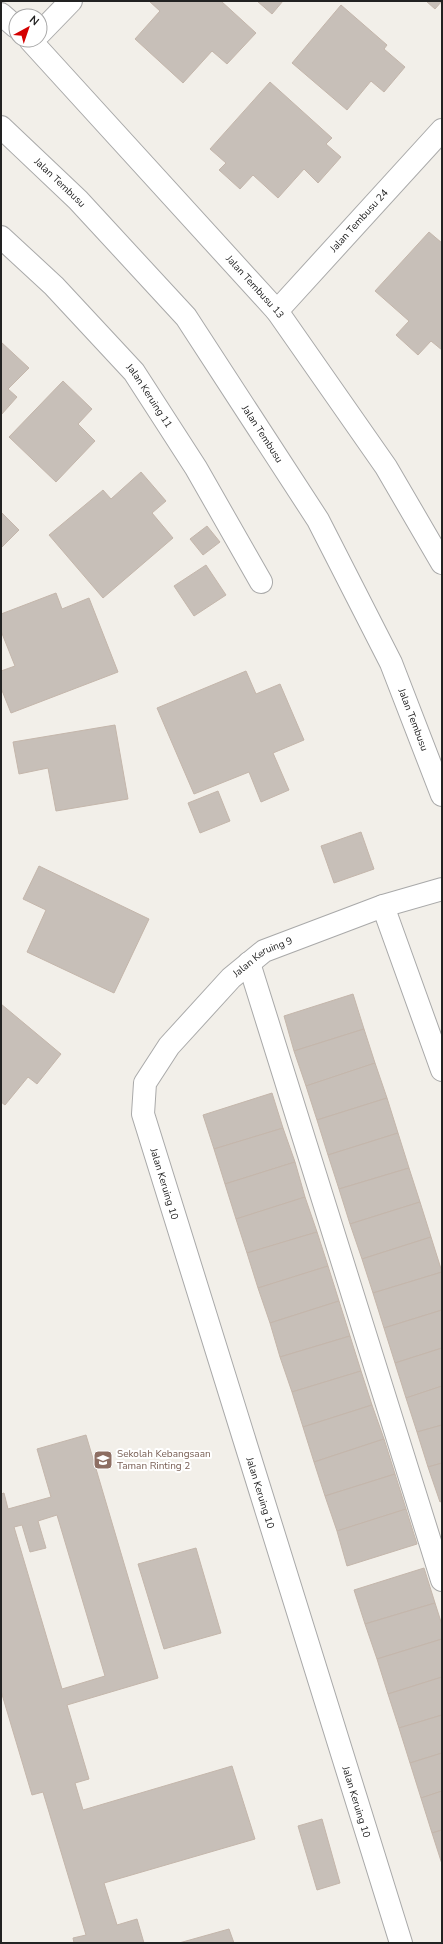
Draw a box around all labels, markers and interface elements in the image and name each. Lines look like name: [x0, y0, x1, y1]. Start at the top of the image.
north arrow: [8, 8, 48, 48]
text: N: [26, 12, 42, 29]
street label: Jalan Tembusu: [30, 154, 89, 211]
street label: Jalan Tembusu 24: [326, 186, 392, 256]
street label: Jalan Tembusu 13: [222, 252, 287, 321]
street label: Jalan Keruing 11: [122, 360, 175, 431]
street label: Jalan Tembusu: [238, 402, 286, 466]
street label: Jalan Tembusu: [394, 686, 431, 753]
street label: Jalan Keruing 9: [229, 934, 295, 981]
street label: Jalan Keruing 10: [146, 1146, 182, 1221]
place label: Sekolah Kebangsaan Taman Rinting 2: [117, 1447, 211, 1473]
school or university icon: Sekolah Kebangsaan Taman Rinting 2: [92, 1449, 114, 1471]
street label: Jalan Keruing 10: [242, 1455, 278, 1530]
street label: Jalan Keruing 10: [338, 1764, 374, 1839]

